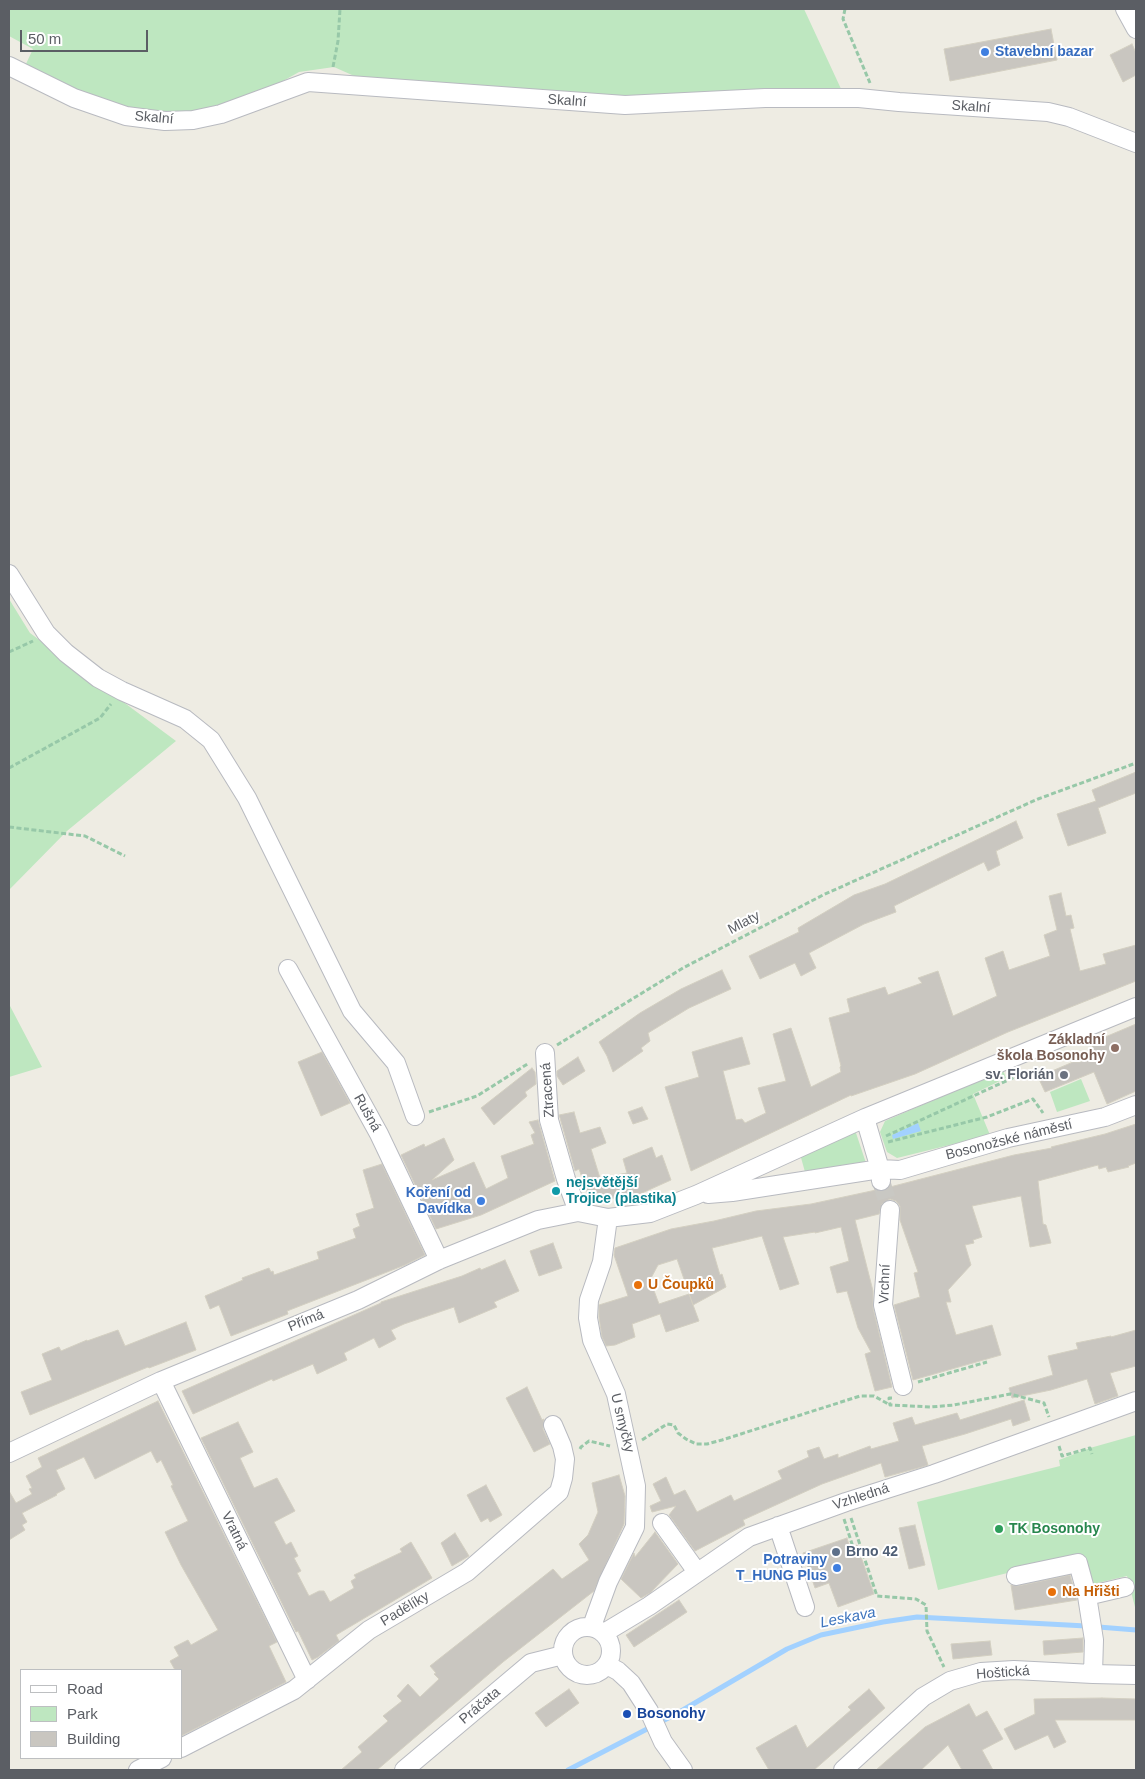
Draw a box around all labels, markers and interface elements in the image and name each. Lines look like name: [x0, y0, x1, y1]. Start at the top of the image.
scale bar: [22, 20, 150, 52]
text: 50 m: [28, 30, 61, 47]
place label: Stavební bazar: [995, 44, 1094, 60]
marker: Stavební bazar: [979, 46, 991, 58]
street label: Skalní: [547, 91, 587, 111]
street label: Skalní: [951, 97, 991, 117]
street label: Skalní: [134, 108, 174, 128]
street label: Mlaty: [725, 908, 763, 938]
place label: Základní škola Bosonohy: [997, 1032, 1105, 1064]
marker: Základní škola Bosonohy: [1109, 1042, 1121, 1054]
street label: Ztracená: [538, 1062, 558, 1118]
place label: sv. Florián: [985, 1067, 1054, 1083]
marker: sv. Florián: [1058, 1069, 1070, 1081]
street label: Rušná: [350, 1091, 384, 1135]
street label: Bosonožské náměstí: [944, 1116, 1074, 1164]
place label: nejsvětější Trojice (plastika): [566, 1175, 676, 1208]
place label: Koření od Davídka: [406, 1185, 471, 1218]
marker: nejsvětější Trojice (plastika): [550, 1185, 562, 1197]
marker: Koření od Davídka: [475, 1195, 487, 1207]
street label: Vrchní: [876, 1264, 894, 1304]
place label: U Čoupků: [648, 1277, 714, 1293]
marker: U Čoupků: [632, 1279, 644, 1291]
street label: Přímá: [286, 1306, 326, 1336]
street label: U smyčky: [607, 1392, 637, 1454]
street label: Vzhledná: [831, 1480, 891, 1514]
street label: Vratná: [218, 1509, 250, 1553]
place label: TK Bosonohy: [1009, 1521, 1100, 1537]
marker: TK Bosonohy: [993, 1523, 1005, 1535]
place label: Brno 42: [846, 1544, 898, 1560]
marker: Brno 42: [830, 1546, 842, 1558]
place label: Potraviny T_HUNG Plus: [736, 1552, 827, 1584]
marker: Potraviny T_HUNG Plus: [831, 1562, 843, 1574]
place label: Na Hřišti: [1062, 1584, 1120, 1600]
marker: Na Hřišti: [1046, 1586, 1058, 1598]
street label: Padělíky: [378, 1588, 432, 1630]
water label: Leskava: [819, 1604, 877, 1632]
street label: Hoštická: [976, 1663, 1030, 1683]
legend: [20, 1669, 182, 1759]
text: Road: [67, 1680, 103, 1697]
street label: Práčata: [456, 1684, 504, 1728]
text: Park: [67, 1705, 98, 1722]
place label: Bosonohy: [637, 1706, 705, 1722]
marker: Bosonohy: [621, 1708, 633, 1720]
text: Building: [67, 1730, 120, 1747]

